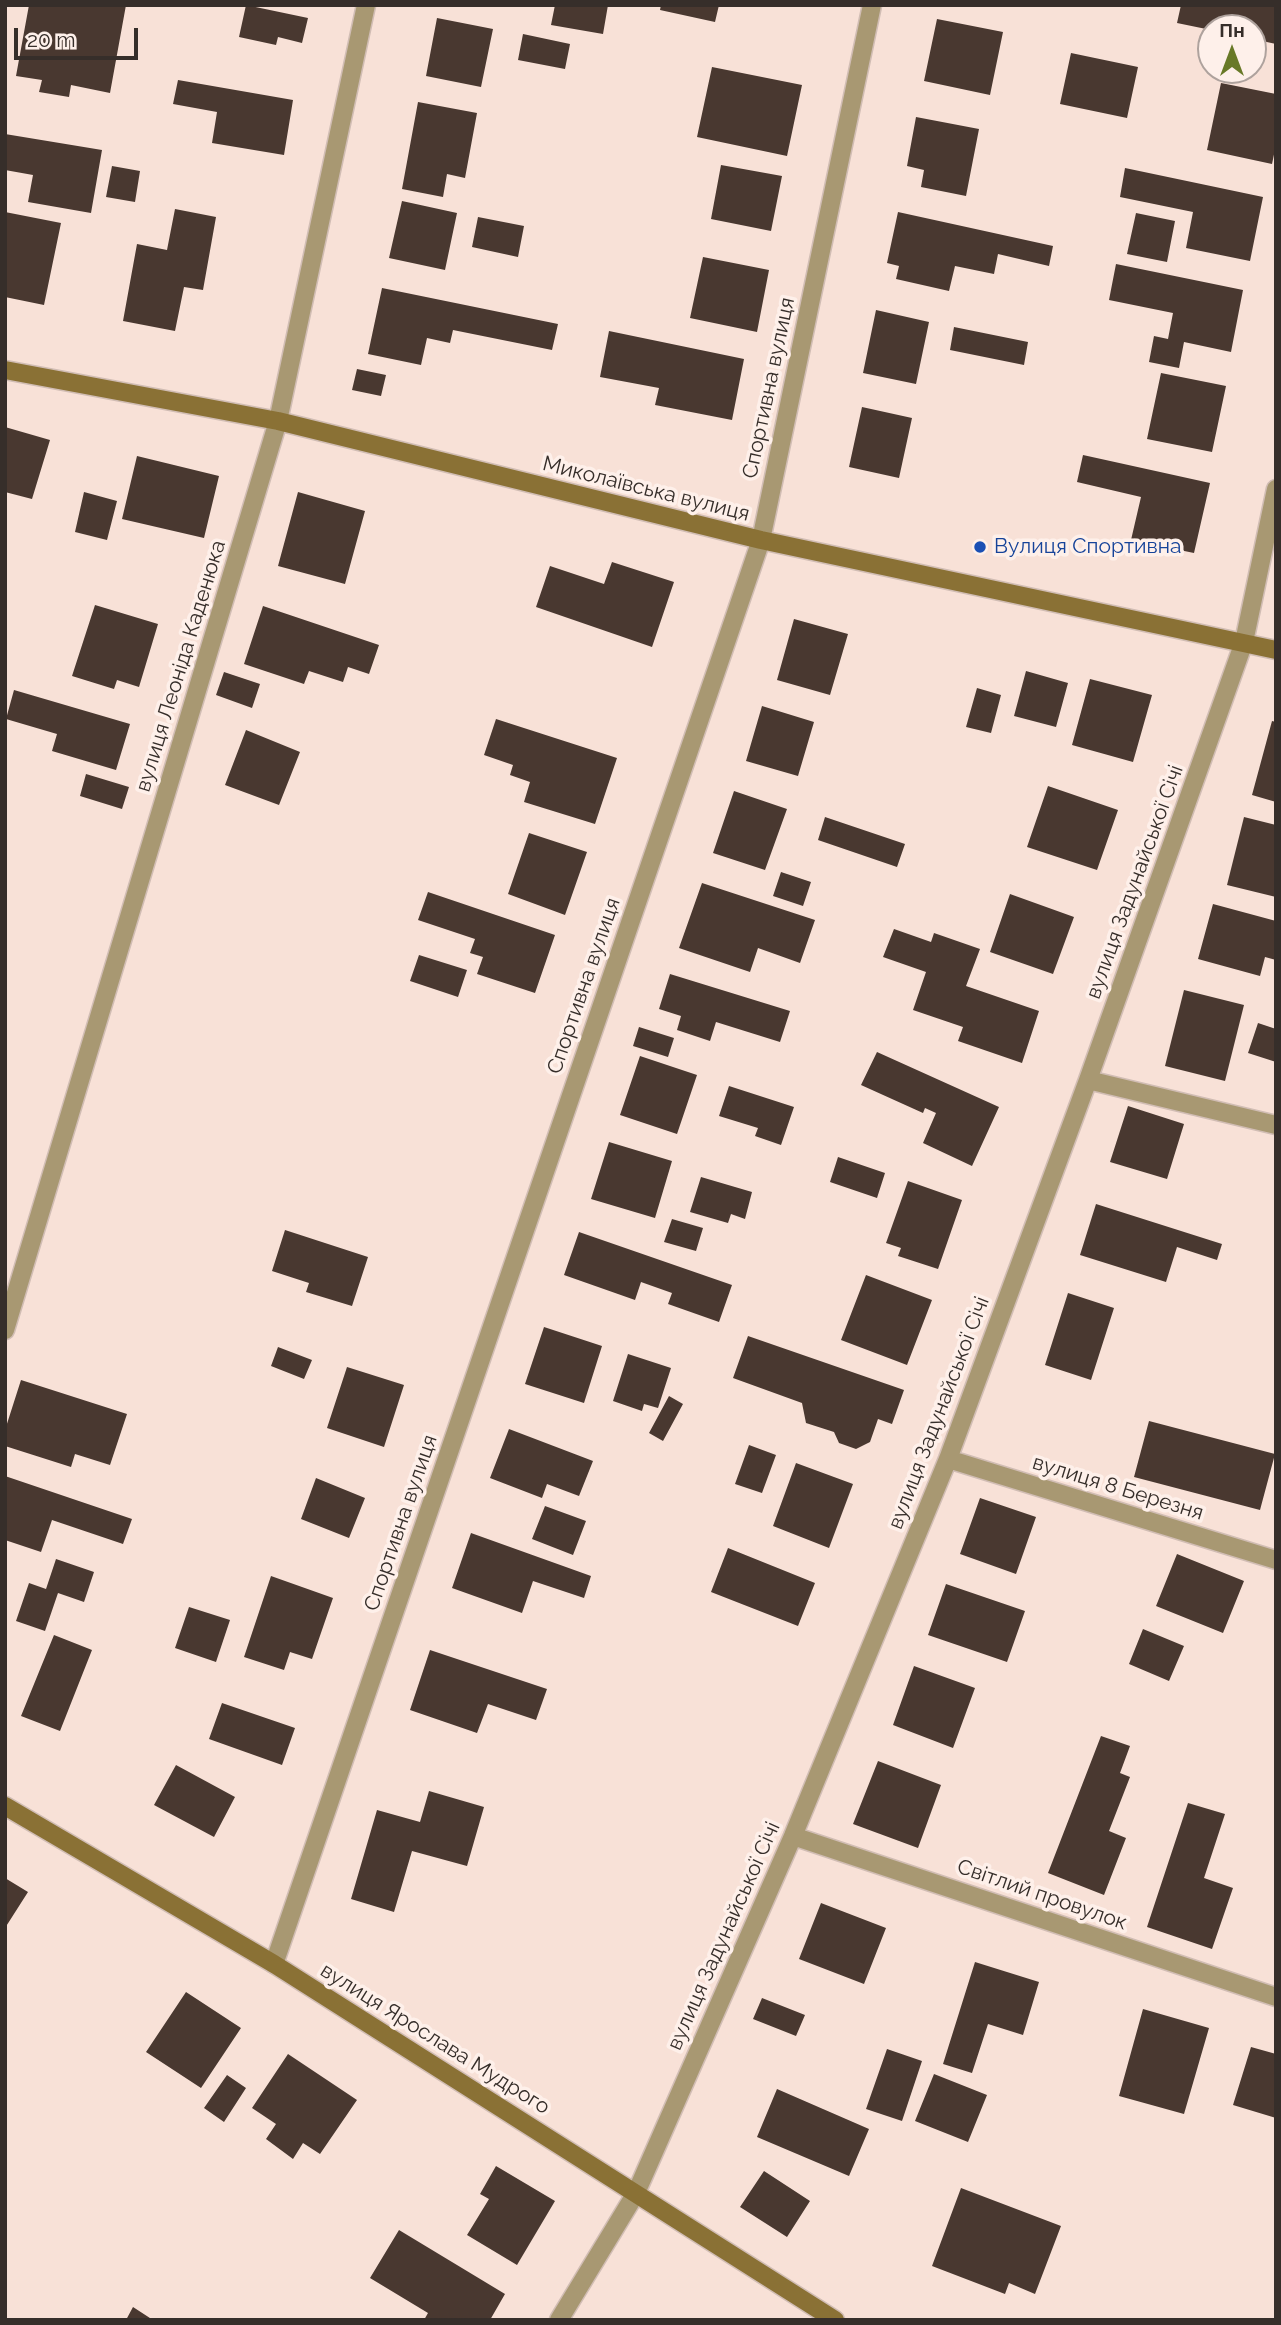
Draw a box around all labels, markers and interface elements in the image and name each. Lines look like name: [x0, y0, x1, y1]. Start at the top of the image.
scale bar: [18, 14, 142, 58]
north arrow: [1197, 14, 1267, 84]
text: Пн: [1219, 19, 1245, 41]
text: 20 m: [27, 27, 75, 52]
street label: Спортивна вулиця: [737, 295, 801, 481]
street label: Миколаївська вулиця: [540, 451, 752, 527]
place label: Вулиця Спортивна: [994, 534, 1181, 560]
street label: вулиця Леоніда Каденюка: [131, 537, 231, 795]
marker: Вулиця Спортивна: [972, 539, 988, 555]
street label: вулиця Задунайської Січі: [1081, 762, 1189, 1002]
street label: Спортивна вулиця: [542, 895, 626, 1077]
street label: вулиця Задунайської Січі: [883, 1293, 995, 1533]
street label: Спортивна вулиця: [359, 1432, 443, 1614]
street label: вулиця 8 Березня: [1030, 1450, 1206, 1526]
street label: вулиця Задунайської Січі: [662, 1818, 786, 2054]
street label: Світлий провулок: [954, 1854, 1130, 1936]
street label: вулиця Ярослава Мудрого: [316, 1958, 554, 2120]

